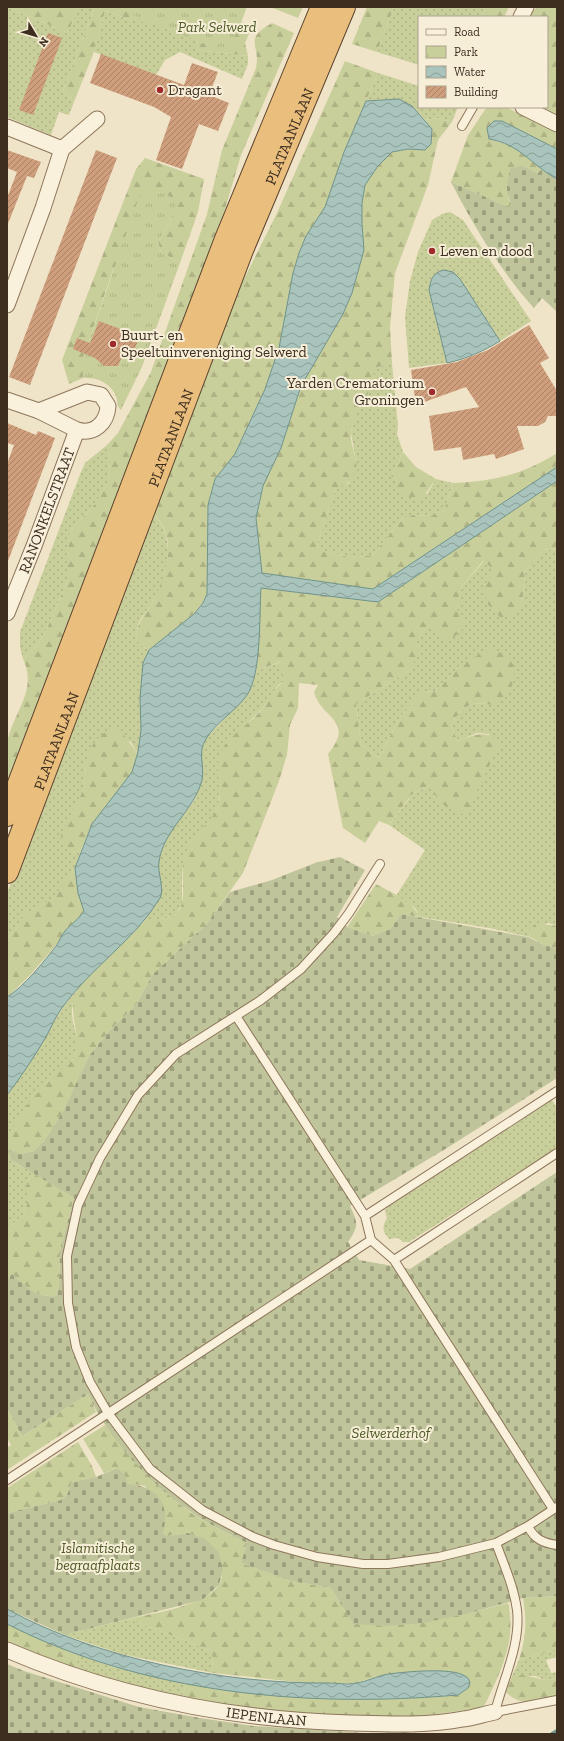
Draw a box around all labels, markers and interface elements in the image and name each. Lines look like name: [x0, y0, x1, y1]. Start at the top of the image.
north arrow: [16, 16, 56, 56]
legend: [418, 16, 548, 108]
park label: Park Selwerd: [178, 18, 257, 36]
text: Road: [454, 25, 480, 39]
text: N: [35, 35, 51, 50]
text: Park: [454, 45, 479, 59]
text: Water: [454, 65, 486, 79]
place label: Dragant: [168, 81, 222, 99]
marker: Dragant: [155, 85, 165, 95]
street label: PLATAANLAAN: [261, 85, 318, 188]
text: Building: [454, 85, 498, 99]
place label: Leven en dood: [440, 242, 533, 260]
marker: Leven en dood: [427, 246, 437, 256]
place label: Buurt- en Speeltuinvereniging Selwerd: [121, 326, 308, 361]
marker: Buurt- en Speeltuinvereniging Selwerd: [108, 339, 118, 349]
place label: Yarden Crematorium Groningen: [286, 374, 424, 409]
street label: PLATAANLAAN: [144, 386, 198, 489]
marker: Yarden Crematorium Groningen: [427, 387, 437, 397]
street label: RANONKELSTRAAT: [15, 445, 79, 576]
street label: PLATAANLAAN: [30, 690, 83, 793]
park label: Selwerderhof: [352, 1424, 433, 1442]
park label: Islamitische begraafplaats: [56, 1539, 140, 1574]
street label: IEPENLAAN: [225, 1703, 307, 1730]

